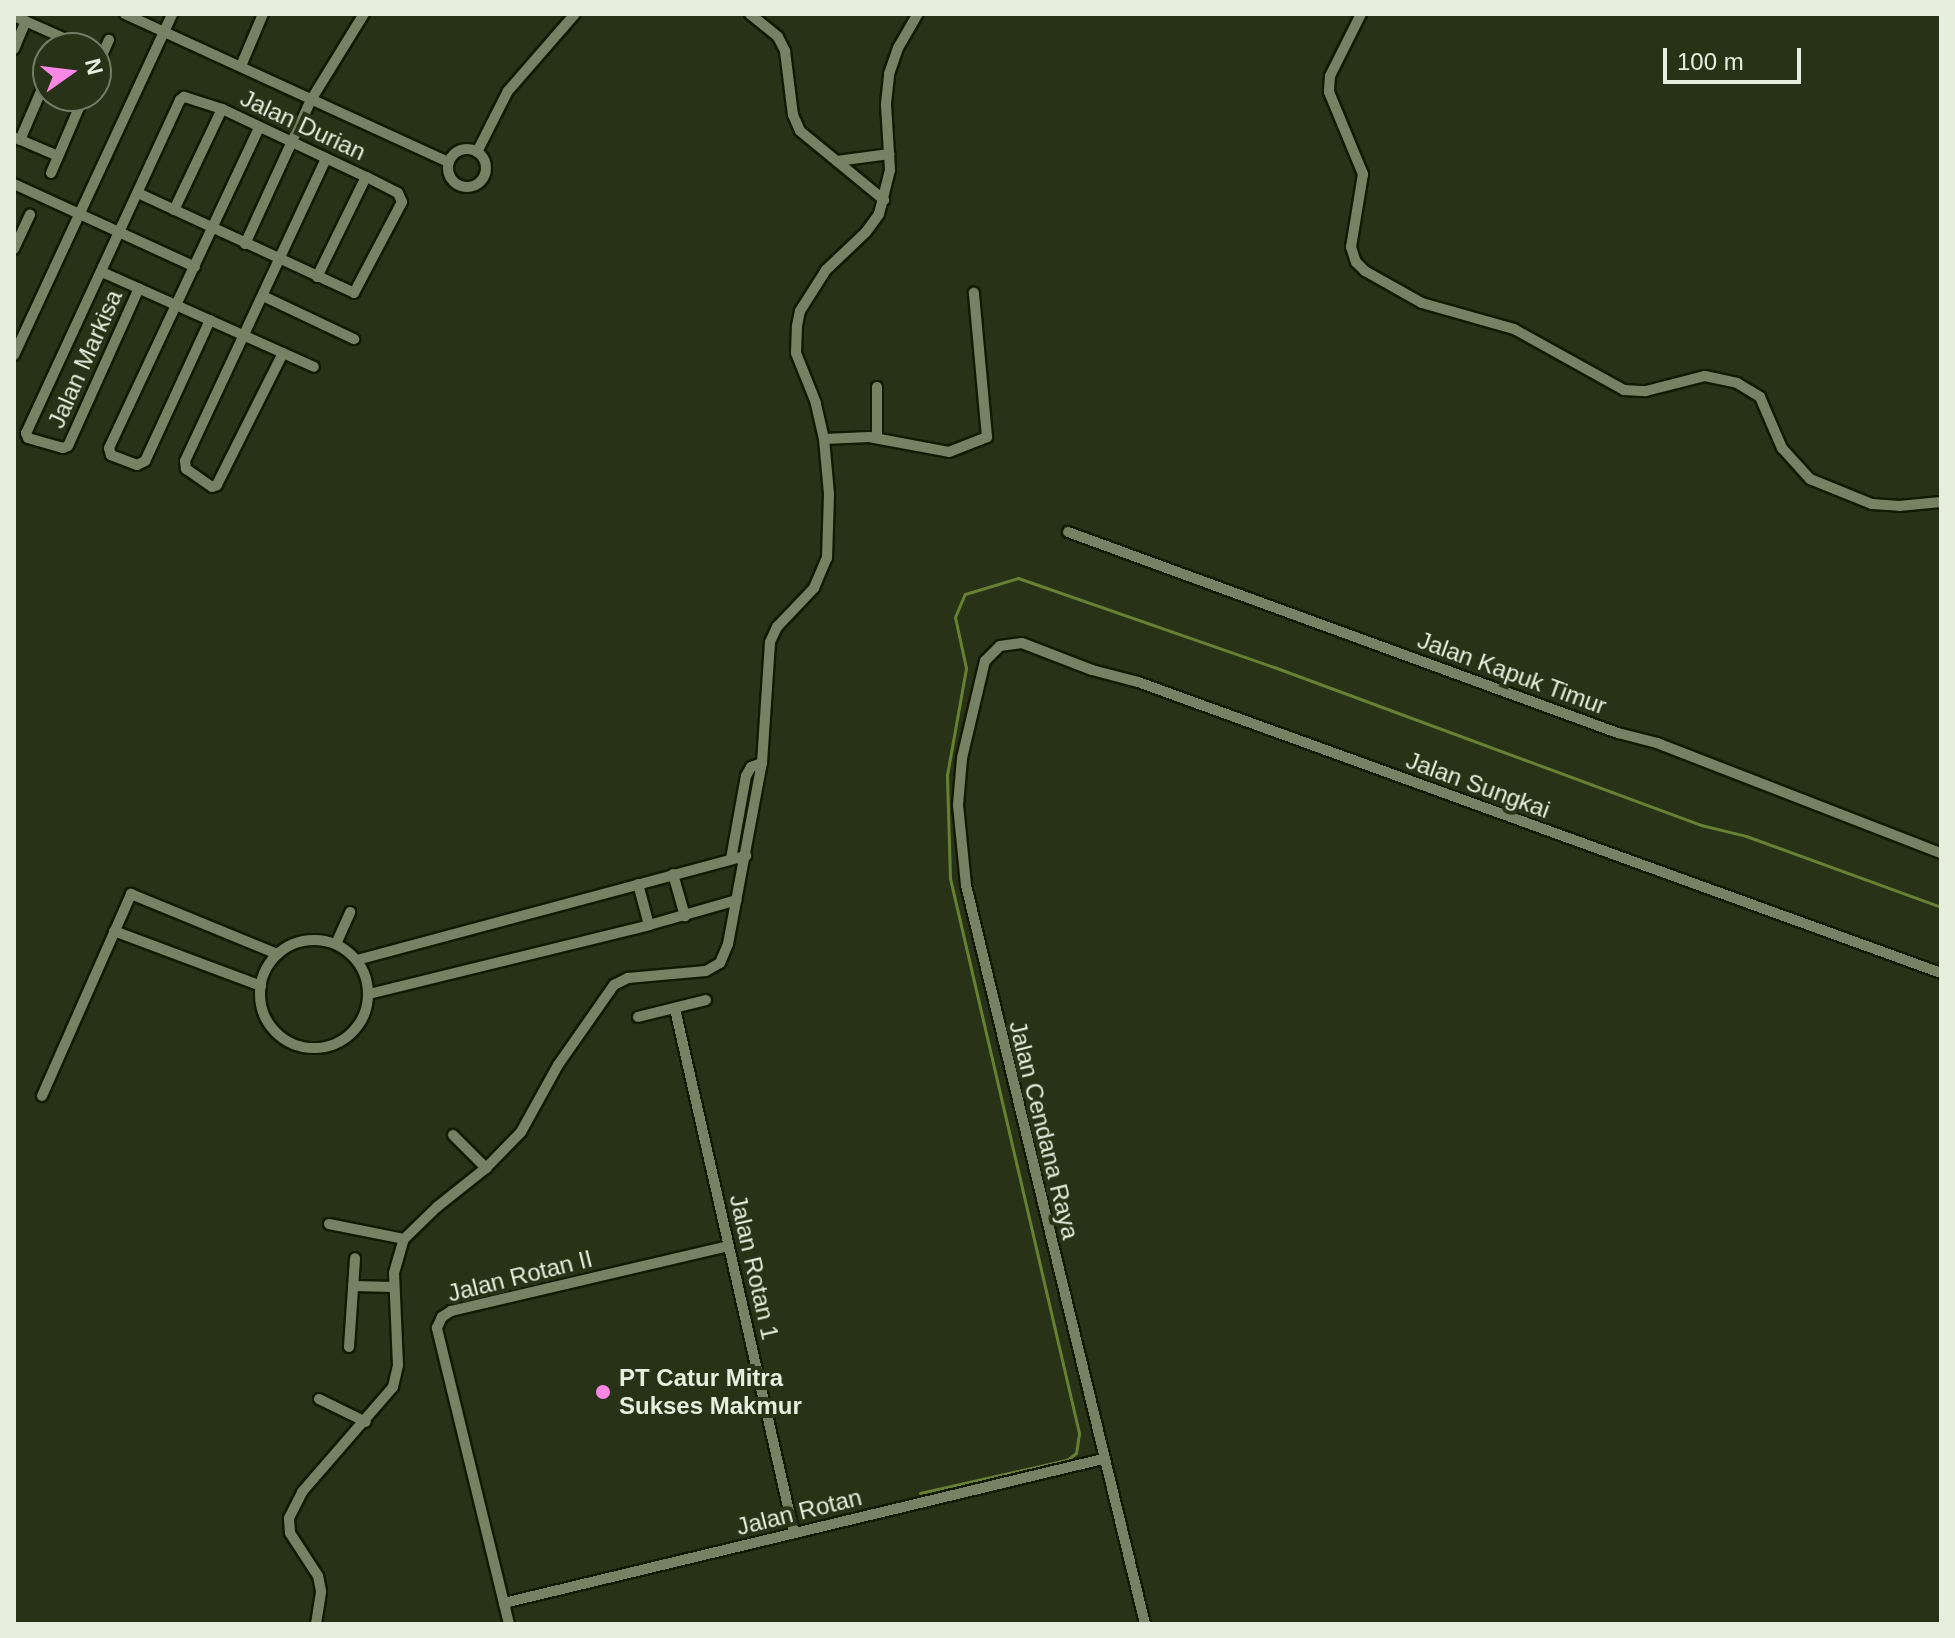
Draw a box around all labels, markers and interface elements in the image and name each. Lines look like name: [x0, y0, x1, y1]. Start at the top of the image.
north arrow: [32, 32, 112, 112]
scale bar: [1667, 32, 1805, 82]
text: 100 m: [1677, 48, 1744, 75]
text: N: [80, 56, 108, 77]
street label: Jalan Durian: [236, 83, 370, 167]
street label: Jalan Markisa: [42, 286, 128, 432]
street label: Jalan Kapuk Timur: [1413, 625, 1611, 721]
street label: Jalan Sungkai: [1402, 746, 1554, 824]
street label: Jalan Cendana Raya: [1003, 1018, 1085, 1242]
street label: Jalan Rotan 1: [723, 1192, 785, 1342]
street label: Jalan Rotan II: [445, 1244, 595, 1308]
place label: PT Catur Mitra Sukses Makmur: [619, 1364, 802, 1420]
marker: PT Catur Mitra Sukses Makmur: [594, 1383, 612, 1401]
street label: Jalan Rotan: [733, 1483, 865, 1541]

